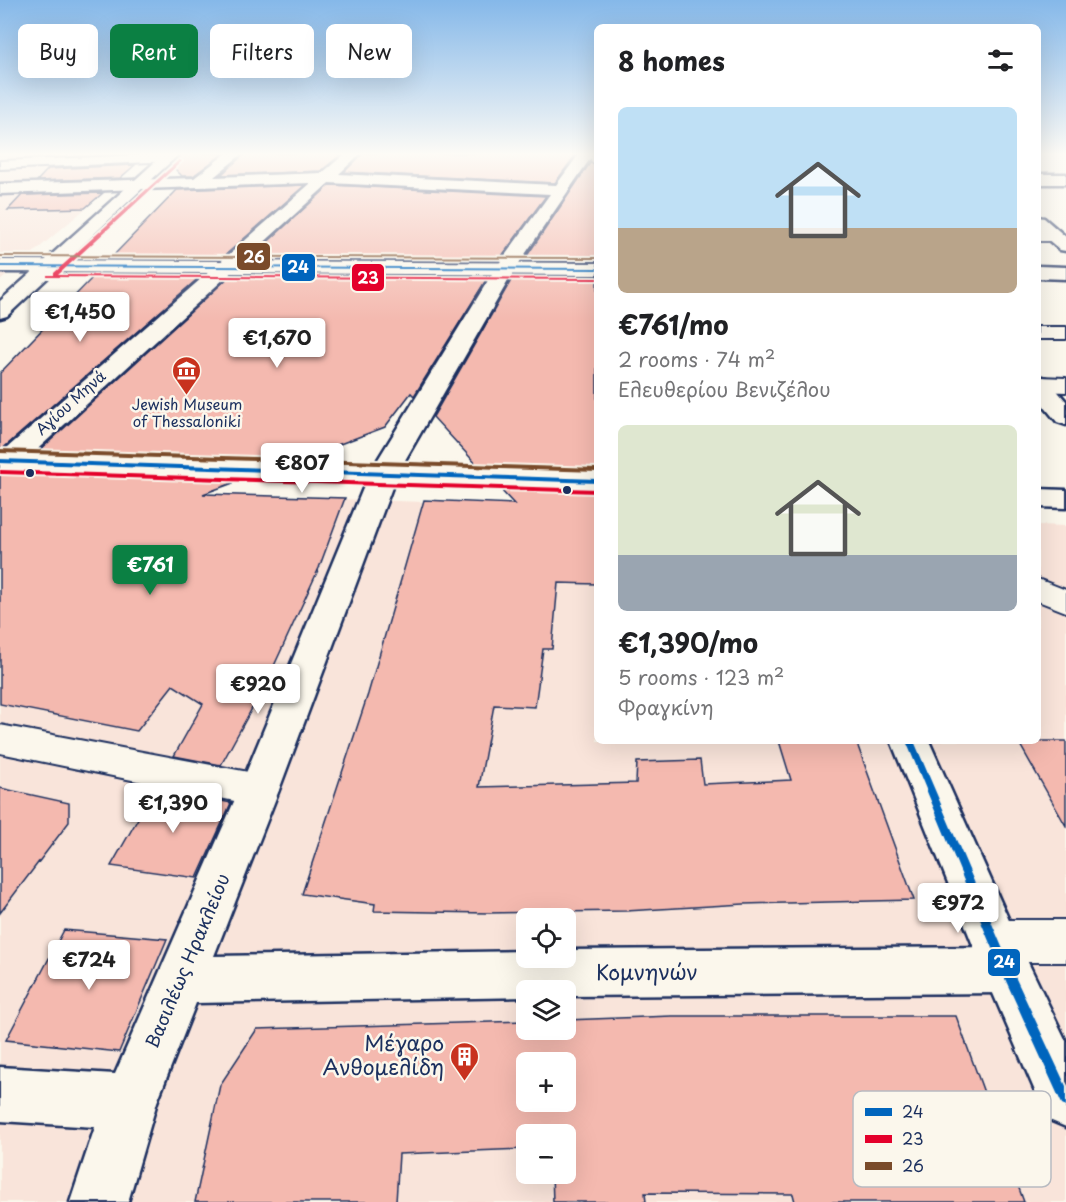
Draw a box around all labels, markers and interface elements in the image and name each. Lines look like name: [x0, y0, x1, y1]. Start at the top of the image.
chip: Buy: [18, 24, 98, 78]
chip: Rent: [110, 24, 198, 78]
chip: Filters: [210, 24, 314, 78]
chip: New: [326, 24, 412, 78]
text: 8 homes: [618, 41, 725, 80]
icon: filters: [984, 44, 1017, 77]
icon: home: [764, 146, 872, 254]
line badge: 26: [236, 242, 271, 271]
text: 26: [243, 244, 265, 268]
line badge: 24: [281, 253, 316, 282]
text: 24: [287, 254, 309, 278]
line badge: 23: [351, 263, 385, 292]
text: 23: [357, 265, 379, 289]
pin: €1,450: [31, 292, 129, 343]
text: €1,450: [44, 296, 116, 326]
text: €761/mo: [618, 305, 728, 344]
pin: €1,670: [228, 318, 326, 369]
text: €1,670: [242, 322, 312, 352]
text: 2 rooms · 74 m²: [618, 344, 775, 374]
museum icon: Jewish Museum of Thessaloniki: [171, 354, 203, 396]
street label: Αγίου Μηνά: [30, 364, 110, 440]
text: Ελευθερίου Βενιζέλου: [618, 374, 831, 404]
place label: Jewish Museum of Thessaloniki: [132, 392, 242, 432]
pin: €807: [266, 443, 338, 494]
text: €807: [275, 447, 329, 477]
icon: home: [764, 464, 872, 572]
unlabelled marker: [24, 467, 36, 479]
unlabelled marker: [561, 484, 573, 496]
pin: €761: [114, 545, 186, 596]
text: €761: [126, 549, 174, 579]
text: €1,390/mo: [618, 623, 758, 662]
text: 5 rooms · 123 m²: [618, 662, 784, 692]
pin: €920: [222, 664, 294, 715]
text: €920: [230, 668, 286, 698]
text: Φραγκίνη: [618, 692, 714, 722]
pin: €1,390: [124, 783, 222, 834]
text: €1,390: [138, 787, 208, 817]
street label: Βασιλέως Ηρακλείου: [138, 869, 236, 1052]
pin: €972: [922, 883, 994, 934]
text: €972: [932, 887, 984, 917]
map controls: [516, 908, 576, 1184]
button: locate: [516, 908, 576, 968]
pin: €724: [53, 940, 125, 991]
text: €724: [62, 944, 116, 974]
line badge: 24: [987, 948, 1021, 977]
text: 24: [993, 949, 1015, 973]
street label: Κομνηνών: [596, 955, 698, 987]
button: layers: [516, 980, 576, 1040]
place label: Μέγαρο Ανθομελίδη: [323, 1026, 444, 1082]
building icon: Μέγαρο Ανθομελίδη: [449, 1040, 481, 1082]
button: +: [516, 1052, 576, 1112]
legend: [853, 1091, 1051, 1187]
text: 24: [902, 1099, 924, 1123]
button: −: [516, 1124, 576, 1184]
text: 23: [902, 1126, 924, 1150]
text: 26: [902, 1153, 924, 1177]

